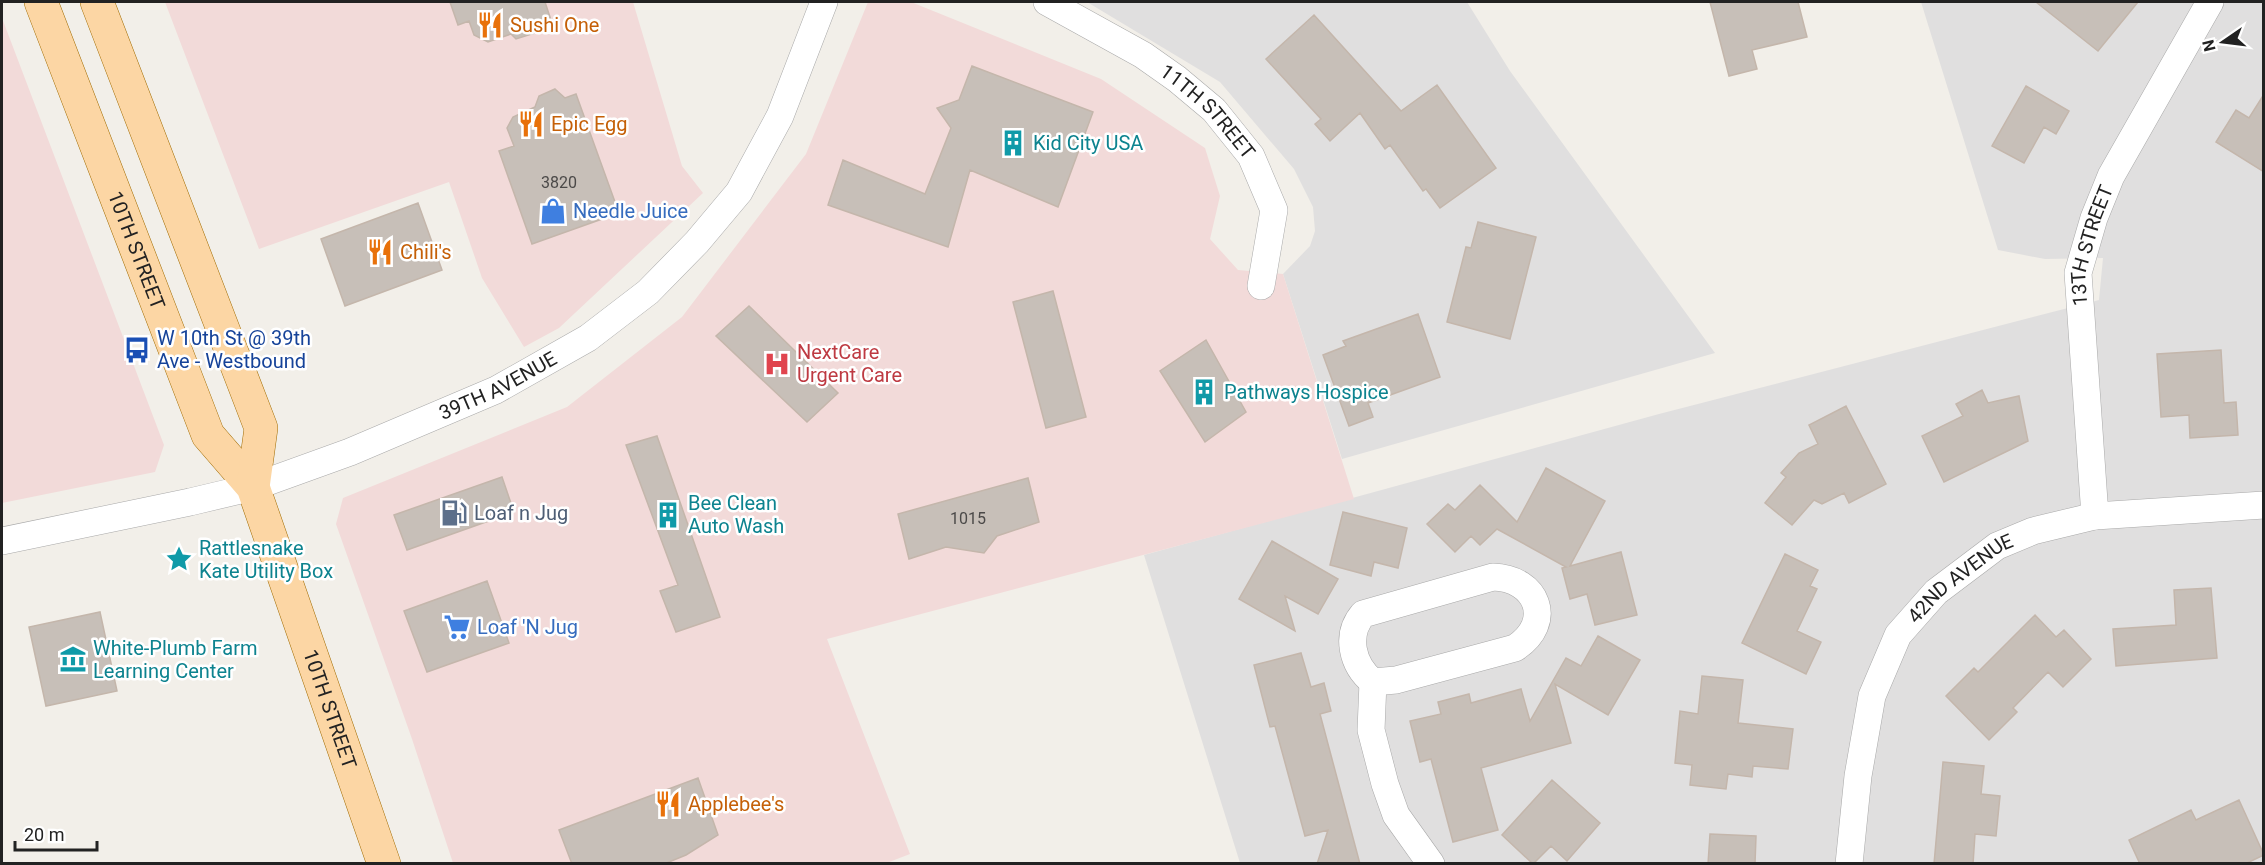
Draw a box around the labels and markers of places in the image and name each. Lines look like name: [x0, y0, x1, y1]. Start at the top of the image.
restaurant icon: Sushi One: [475, 10, 505, 40]
place label: Sushi One: [510, 13, 599, 37]
restaurant icon: Epic Egg: [516, 109, 546, 139]
place label: Epic Egg: [551, 112, 628, 136]
building icon: Kid City USA: [998, 128, 1028, 158]
place label: Kid City USA: [1033, 131, 1143, 155]
shop icon: Needle Juice: [538, 196, 568, 226]
place label: Needle Juice: [573, 199, 688, 223]
restaurant icon: Chili's: [365, 237, 395, 267]
place label: Chili's: [400, 240, 452, 264]
place label: W 10th St @ 39th Ave - Westbound: [157, 326, 311, 373]
bus stop icon: W 10th St @ 39th Ave - Westbound: [122, 335, 152, 365]
place label: NextCare Urgent Care: [797, 340, 902, 387]
hospital icon: NextCare Urgent Care: [762, 349, 792, 379]
building icon: Pathways Hospice: [1189, 377, 1219, 407]
place label: Pathways Hospice: [1224, 380, 1389, 404]
place label: Bee Clean Auto Wash: [688, 491, 784, 538]
fuel station icon: Loaf n Jug: [439, 498, 469, 528]
building icon: Bee Clean Auto Wash: [653, 500, 683, 530]
place label: Loaf n Jug: [474, 501, 568, 525]
place label: Rattlesnake Kate Utility Box: [199, 536, 333, 583]
place icon: Rattlesnake Kate Utility Box: [164, 544, 194, 574]
supermarket icon: Loaf 'N Jug: [442, 612, 472, 642]
place label: Loaf 'N Jug: [477, 615, 578, 639]
place label: White-Plumb Farm Learning Center: [93, 636, 257, 683]
museum icon: White-Plumb Farm Learning Center: [58, 644, 88, 674]
restaurant icon: Applebee's: [653, 789, 683, 819]
place label: Applebee's: [688, 792, 784, 816]

